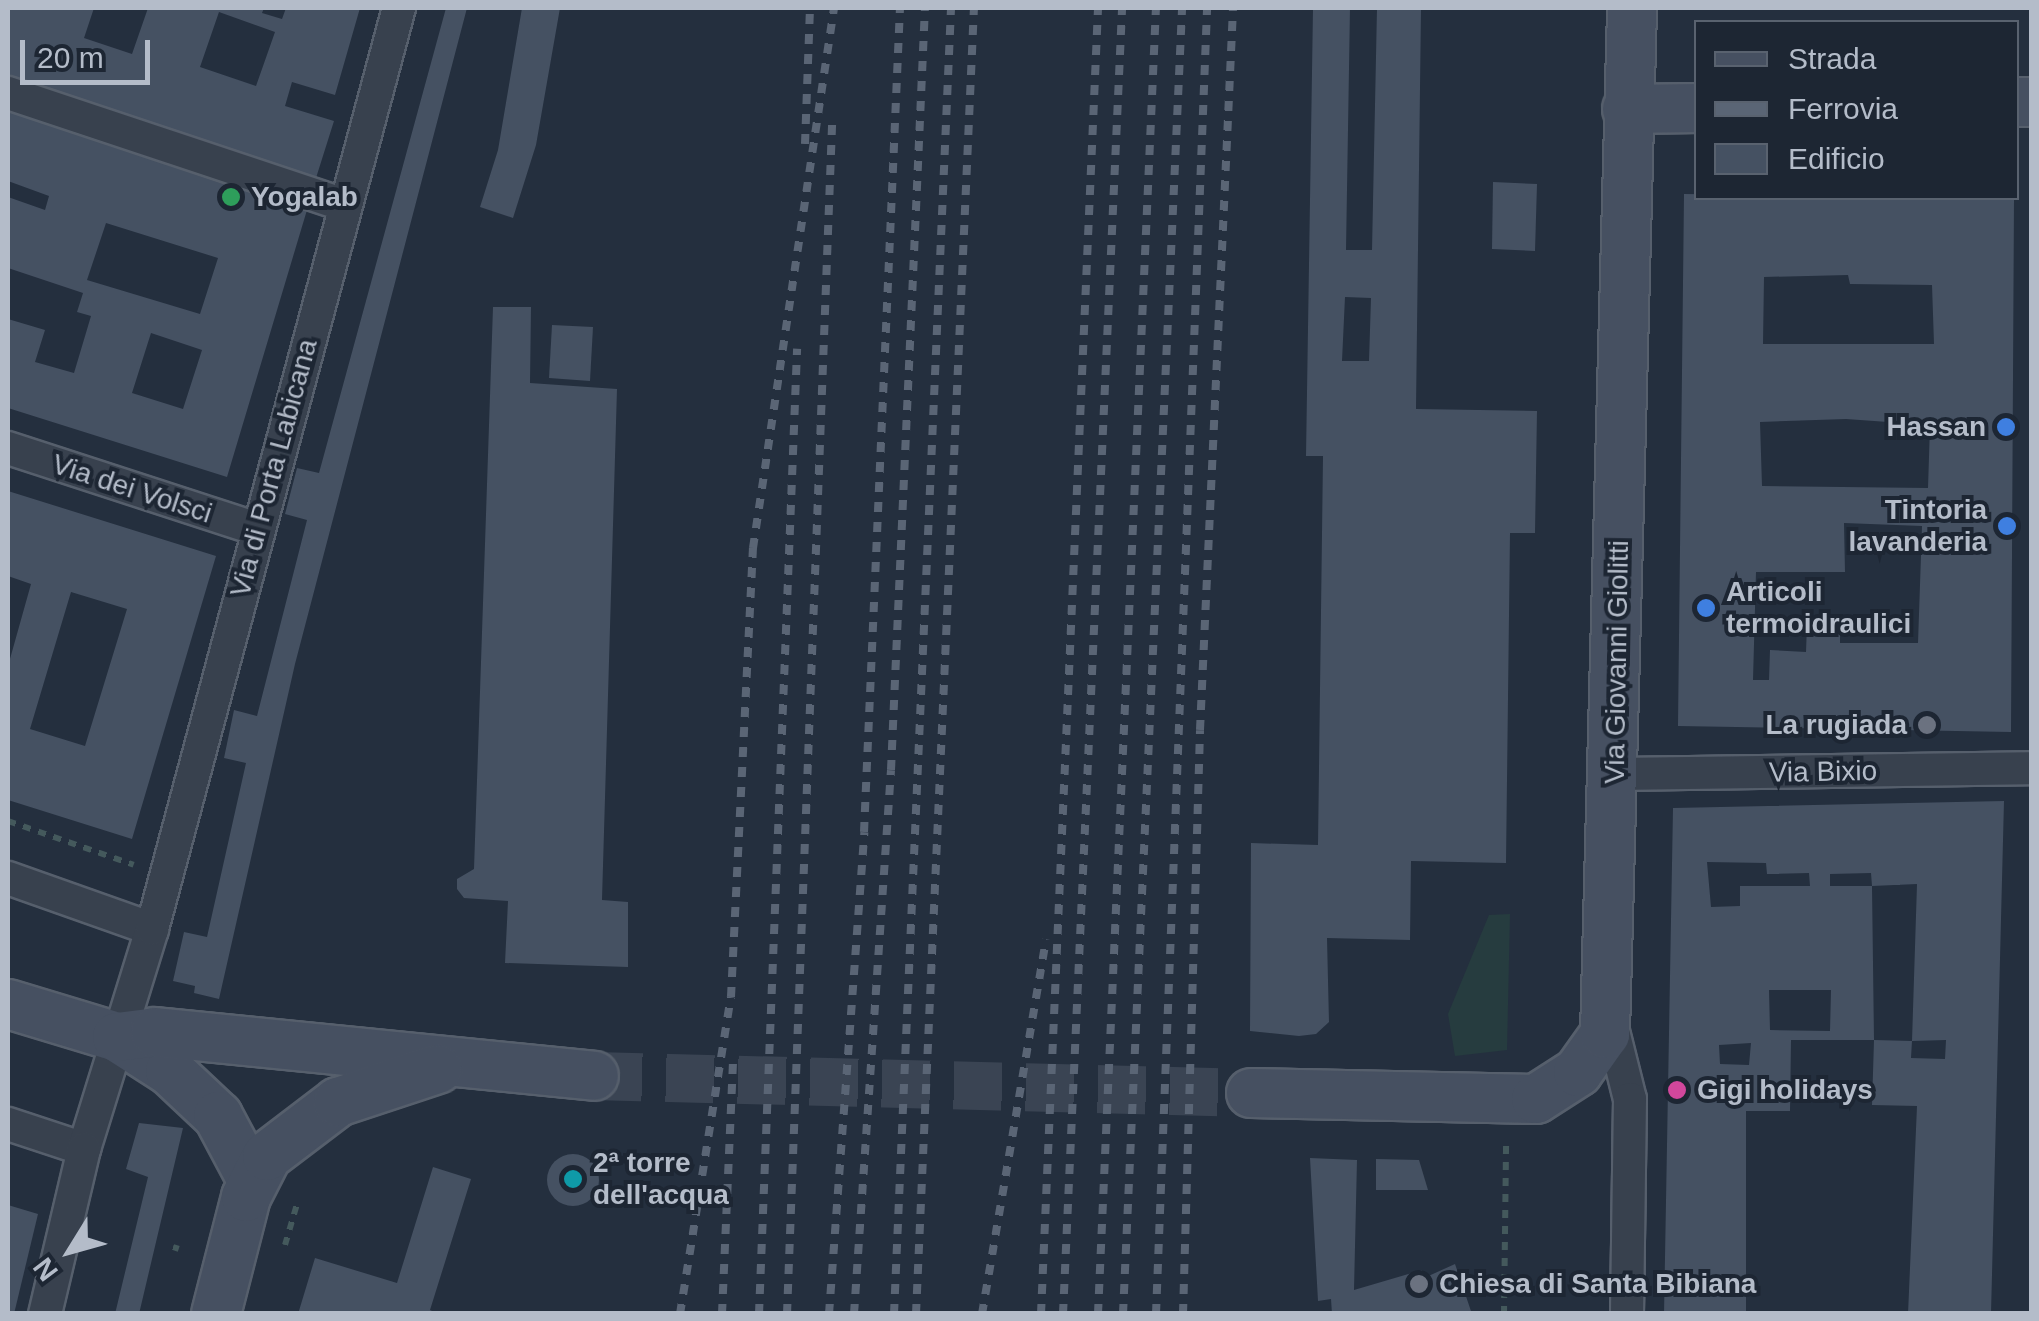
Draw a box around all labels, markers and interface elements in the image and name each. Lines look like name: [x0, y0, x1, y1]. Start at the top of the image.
scale bar: [25, 20, 155, 82]
legend: [1694, 20, 2019, 200]
text: 20 m: [37, 41, 104, 74]
text: Strada: [1788, 42, 1876, 75]
text: Ferrovia: [1788, 92, 1898, 125]
text: Edificio: [1788, 142, 1885, 175]
place label: Yogalab: [251, 180, 358, 214]
marker: Yogalab: [220, 186, 242, 208]
street label: Via di Porta Labicana: [223, 335, 325, 601]
place label: Hassan: [1886, 410, 1986, 444]
marker: Hassan: [1995, 416, 2017, 438]
street label: Via dei Volsci: [48, 447, 216, 531]
place label: Tintoria lavanderia: [1848, 493, 1987, 559]
marker: Tintoria lavanderia: [1996, 515, 2018, 537]
street label: Via Giovanni Giolitti: [1598, 540, 1636, 784]
place label: Articoli termoidraulici: [1726, 575, 1911, 641]
marker: Articoli termoidraulici: [1695, 597, 1717, 619]
place label: La rugiada: [1765, 708, 1907, 742]
marker: La rugiada: [1916, 714, 1938, 736]
street label: Via Bixio: [1768, 754, 1878, 790]
place label: Gigi holidays: [1697, 1073, 1873, 1107]
marker: Gigi holidays: [1666, 1079, 1688, 1101]
place label: 2ª torre dell'acqua: [593, 1146, 729, 1212]
marker: 2ª torre dell'acqua: [562, 1168, 584, 1190]
north arrow: [20, 1201, 120, 1301]
text: N: [27, 1252, 64, 1287]
place label: Chiesa di Santa Bibiana: [1439, 1267, 1756, 1301]
marker: Chiesa di Santa Bibiana: [1408, 1273, 1430, 1295]

